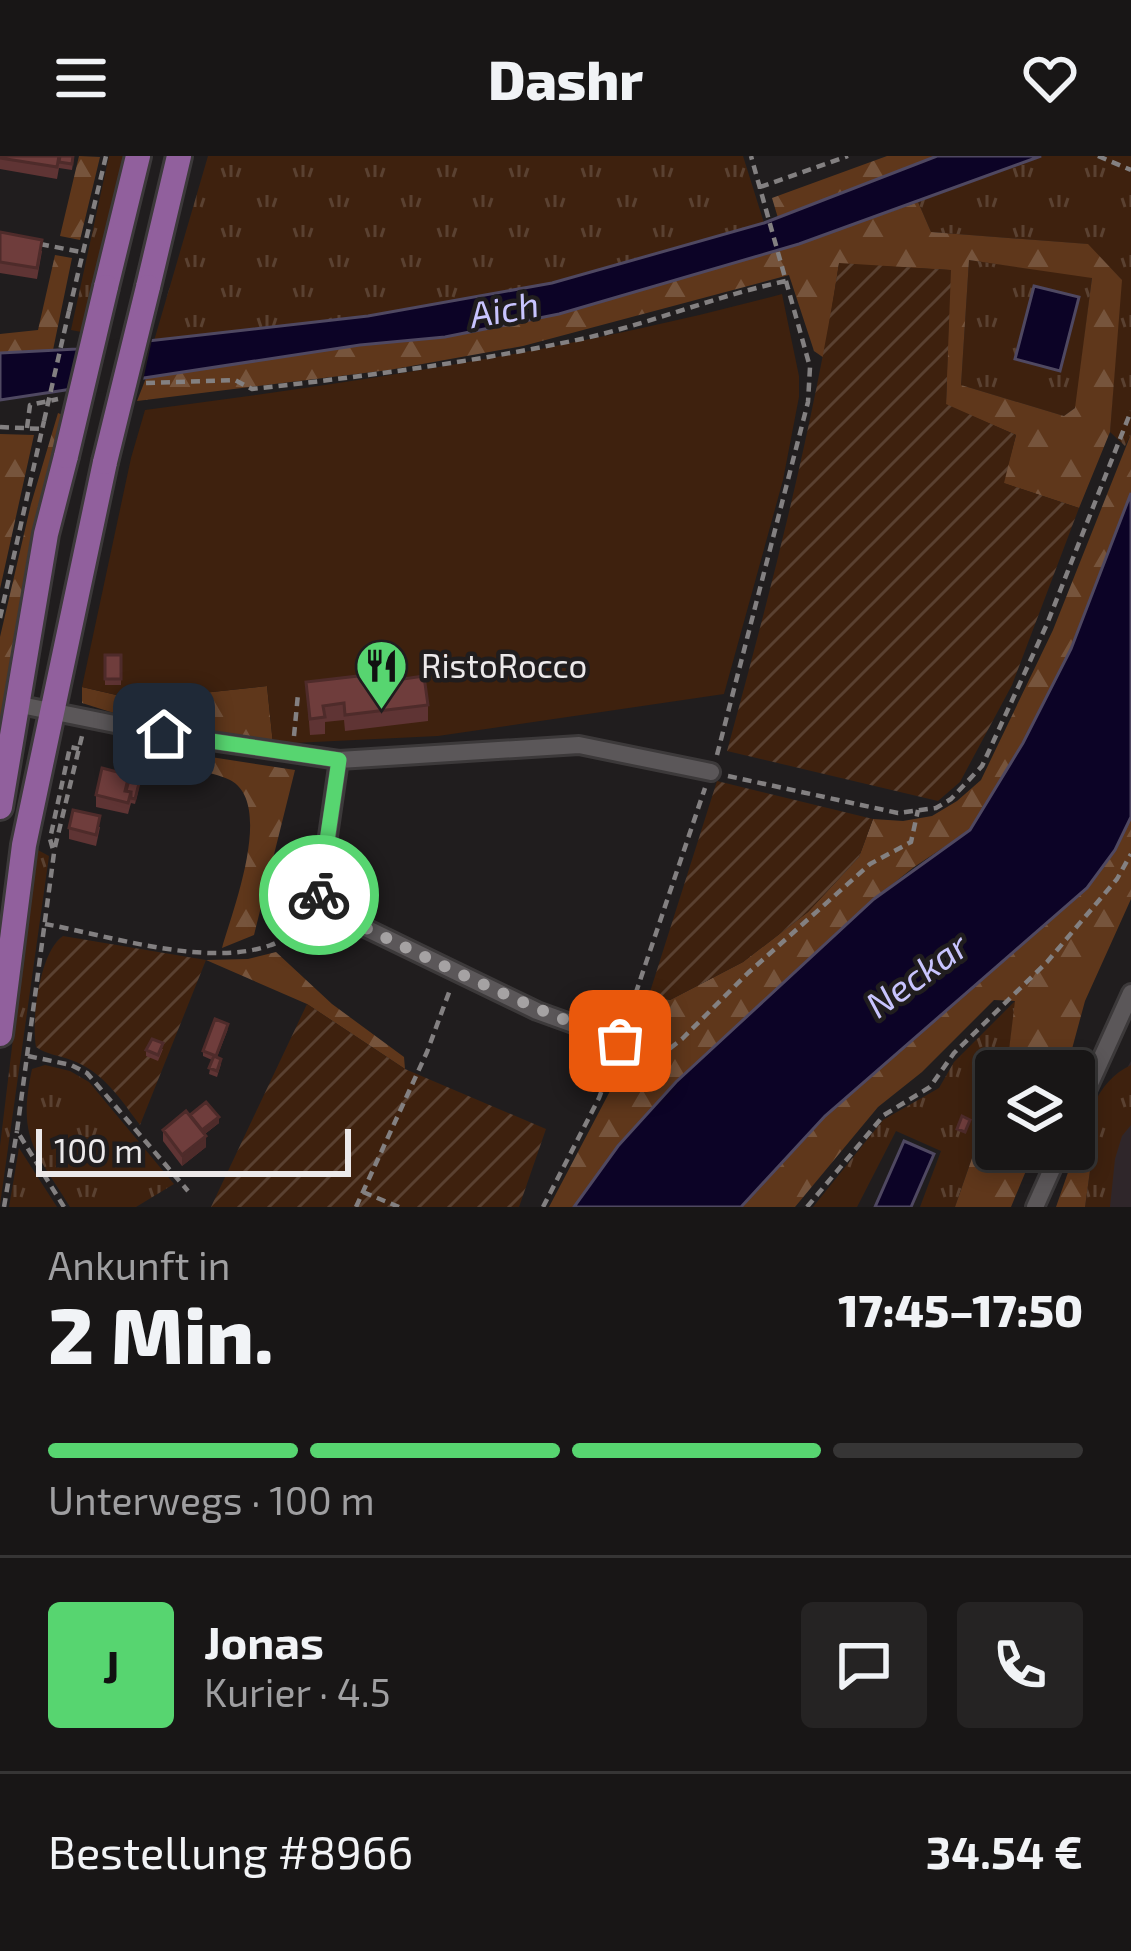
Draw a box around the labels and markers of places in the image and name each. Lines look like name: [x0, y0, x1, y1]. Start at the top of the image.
restaurant icon: RistoRocco: [354, 637, 410, 711]
place label: RistoRocco: [421, 645, 587, 685]
pin: [113, 683, 215, 785]
pin: [569, 990, 671, 1092]

